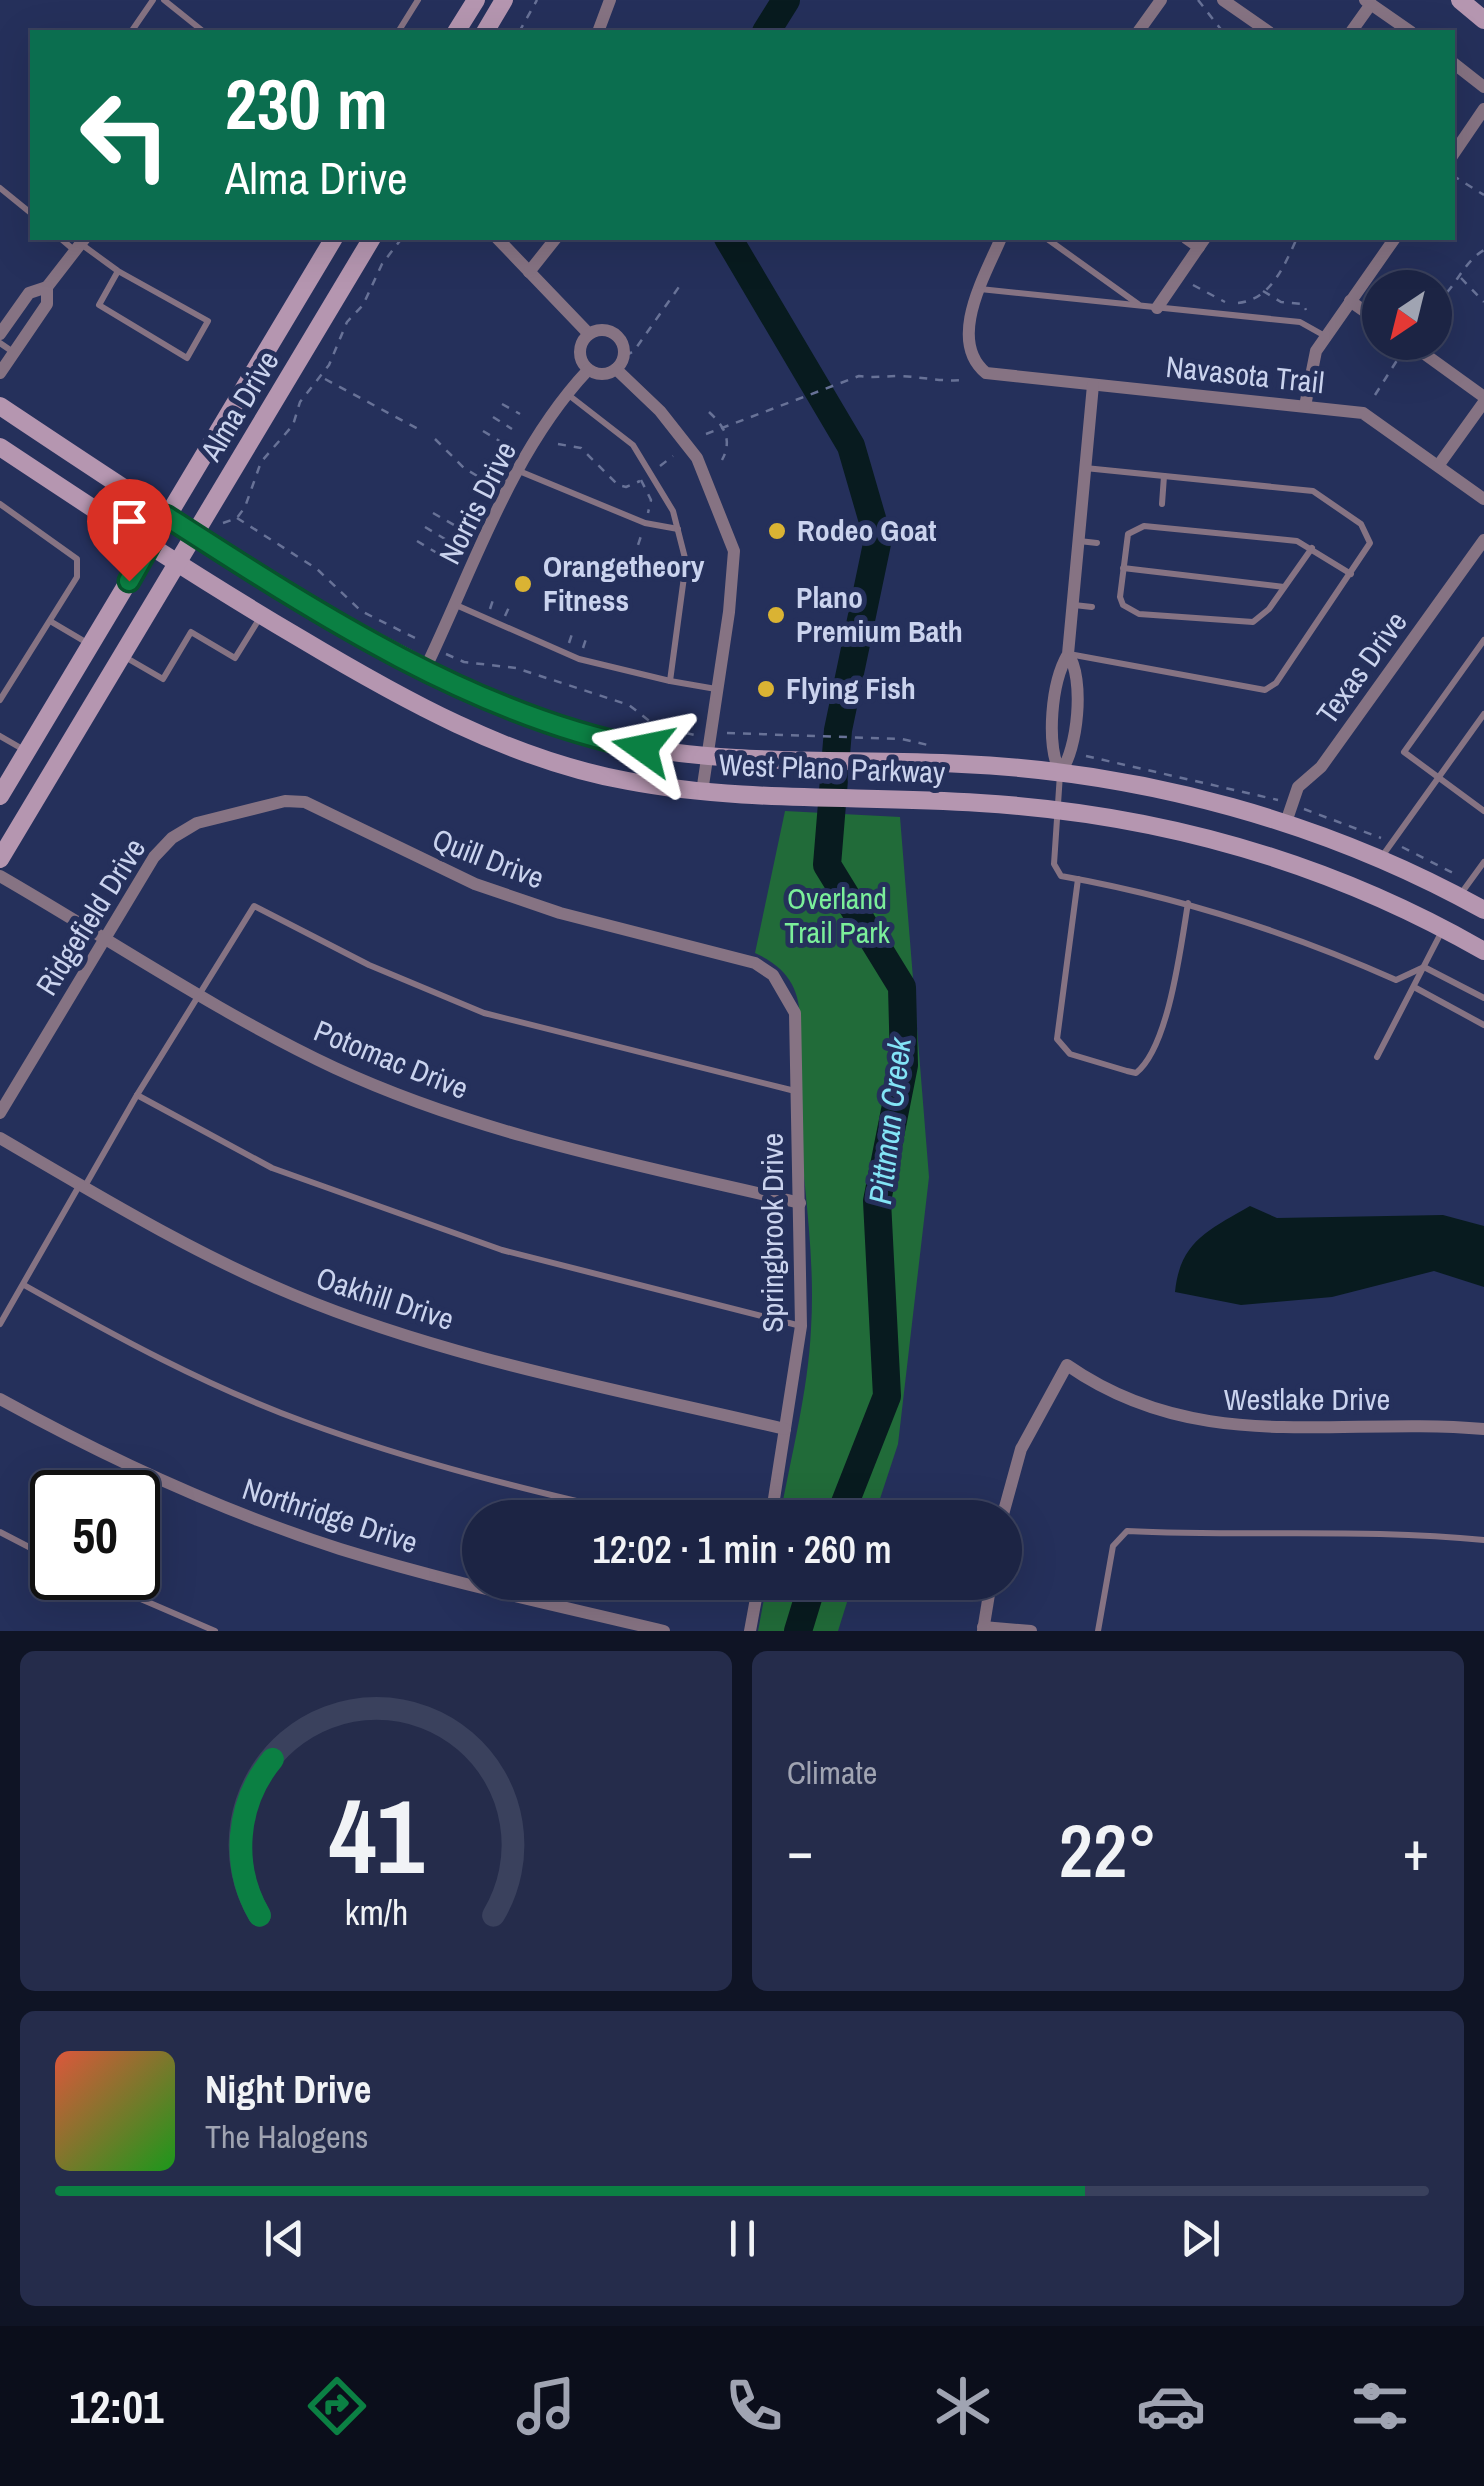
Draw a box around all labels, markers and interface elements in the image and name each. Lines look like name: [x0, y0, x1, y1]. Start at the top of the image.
text: 230 m: [225, 57, 388, 151]
icon: left: [60, 70, 190, 200]
text: Alma Drive: [225, 147, 407, 208]
north arrow: [1362, 270, 1452, 360]
map controls: [1362, 270, 1452, 360]
street label: Alma Drive: [190, 343, 288, 469]
street label: Navasota Trail: [1164, 346, 1326, 402]
street label: Norris Drive: [429, 434, 525, 571]
pin: [87, 479, 172, 582]
icon: arrive: [102, 494, 157, 549]
place label: Rodeo Goat: [797, 510, 936, 550]
marker: Rodeo Goat: [766, 520, 788, 542]
place label: Orangetheory Fitness: [543, 546, 705, 620]
marker: Orangetheory Fitness: [512, 573, 534, 595]
place label: Plano Premium Bath: [796, 577, 963, 651]
street label: Texas Drive: [1307, 603, 1416, 732]
marker: Plano Premium Bath: [765, 604, 787, 626]
place label: Flying Fish: [786, 668, 916, 708]
marker: Flying Fish: [755, 678, 777, 700]
position arrow: [591, 696, 695, 800]
street label: West Plano Parkway: [718, 744, 947, 792]
street label: Quill Drive: [427, 819, 550, 898]
street label: Ridgefield Drive: [26, 831, 154, 1002]
park label: Overland Trail Park: [784, 878, 891, 952]
street label: Potomac Drive: [308, 1010, 474, 1108]
water label: Pittman Creek: [858, 1034, 921, 1207]
street label: Springbrook Drive: [752, 1133, 792, 1333]
street label: Oakhill Drive: [312, 1257, 459, 1339]
street label: Westlake Drive: [1224, 1379, 1390, 1419]
street label: Northridge Drive: [238, 1468, 423, 1562]
speed limit sign: 50: [30, 1470, 160, 1600]
text: 12:02 · 1 min · 260 m: [592, 1524, 892, 1575]
text: Climate: [787, 1751, 877, 1794]
text: 41: [329, 1765, 424, 1905]
text: 22°: [1059, 1799, 1157, 1900]
text: −: [787, 1813, 813, 1887]
text: +: [1403, 1813, 1429, 1887]
text: km/h: [344, 1888, 408, 1936]
text: Night Drive: [205, 2064, 371, 2115]
text: The Halogens: [205, 2115, 368, 2158]
icon: previous: [257, 2211, 312, 2266]
icon: pause: [715, 2211, 770, 2266]
icon: next: [1173, 2211, 1228, 2266]
icon: directions: [302, 2371, 372, 2441]
icon: music: [511, 2371, 581, 2441]
icon: phone: [719, 2371, 789, 2441]
icon: climate: [928, 2371, 998, 2441]
icon: car: [1136, 2371, 1206, 2441]
icon: filters: [1345, 2371, 1415, 2441]
text: 12:01: [69, 2376, 164, 2437]

